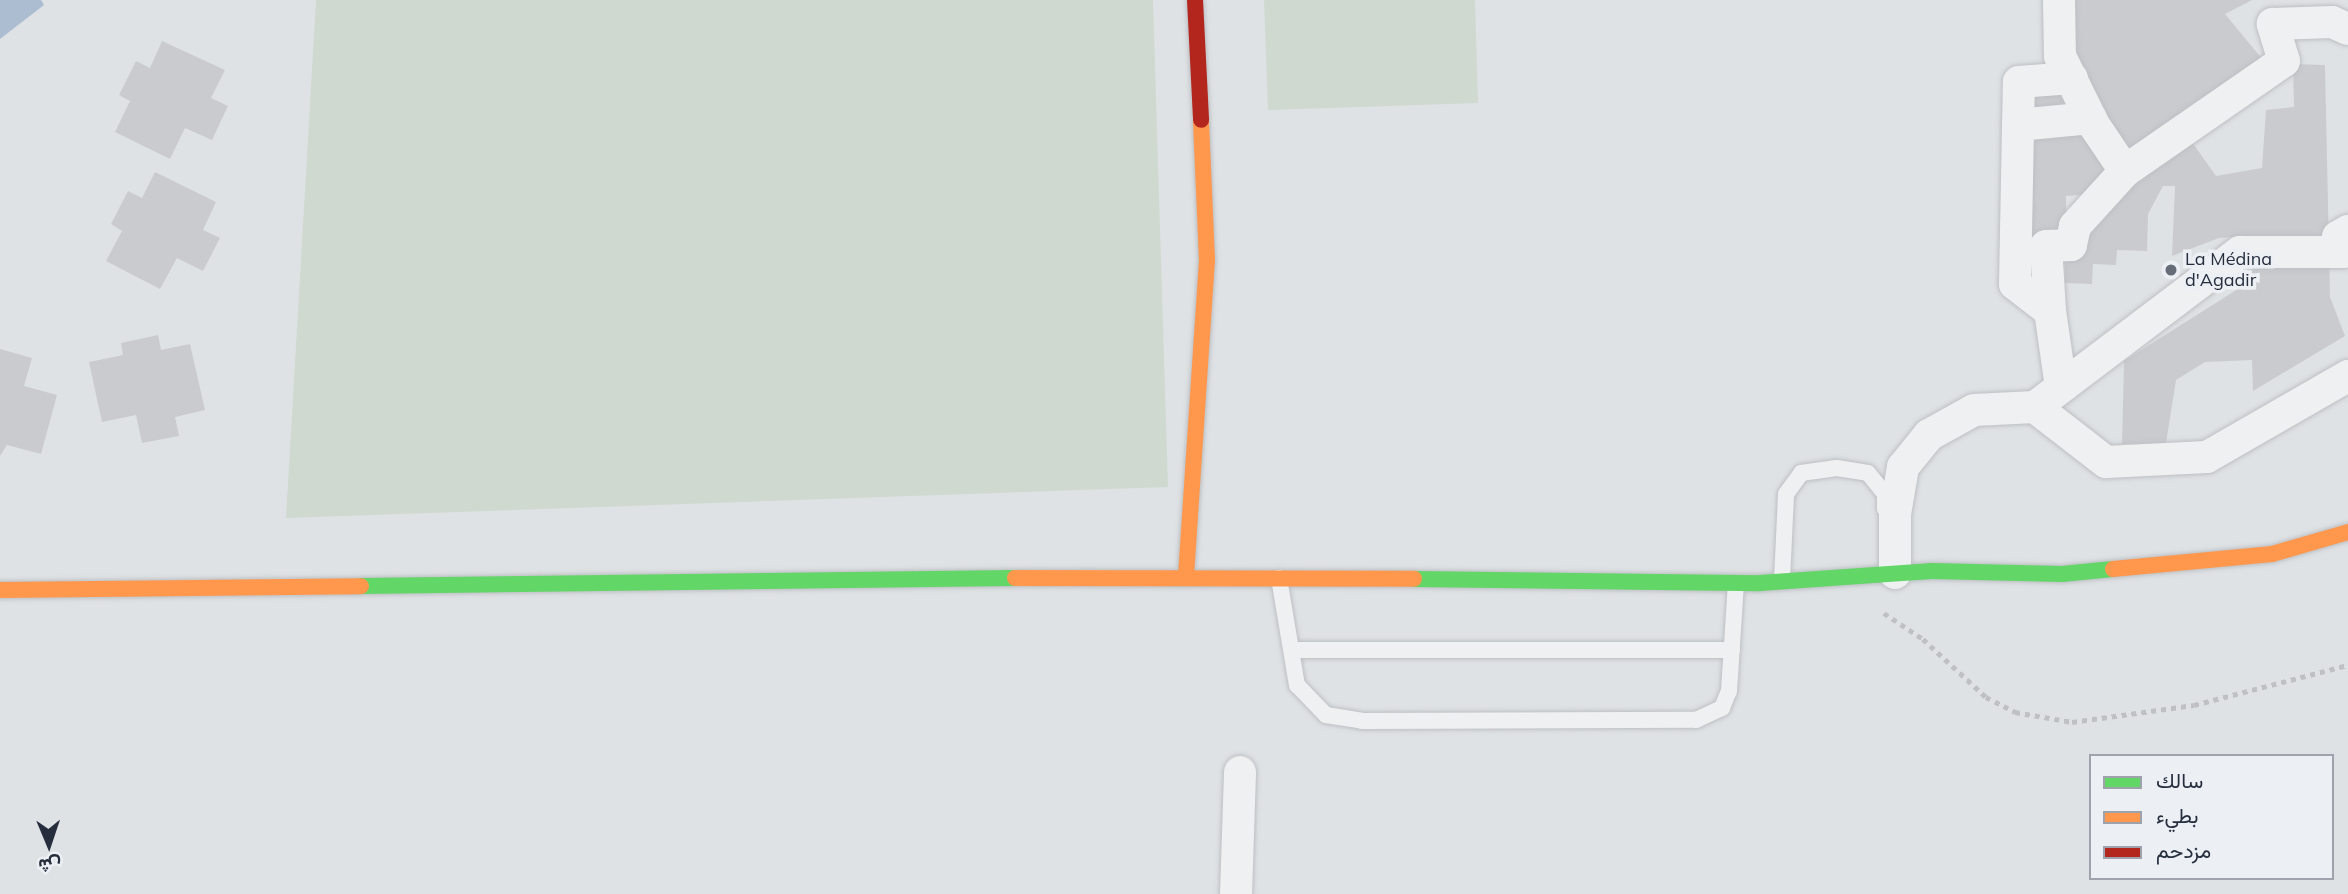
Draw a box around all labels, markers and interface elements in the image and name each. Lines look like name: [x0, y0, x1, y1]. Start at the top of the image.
place label: La Médina d'Agadir: [2185, 249, 2272, 292]
marker: La Médina d'Agadir: [2163, 262, 2179, 278]
legend: [2089, 754, 2334, 880]
text: سالك: [2156, 767, 2203, 793]
text: بطيء: [2156, 802, 2199, 828]
north arrow: [14, 810, 84, 880]
text: مزدحم: [2156, 837, 2211, 863]
text: ش: [38, 854, 62, 878]

